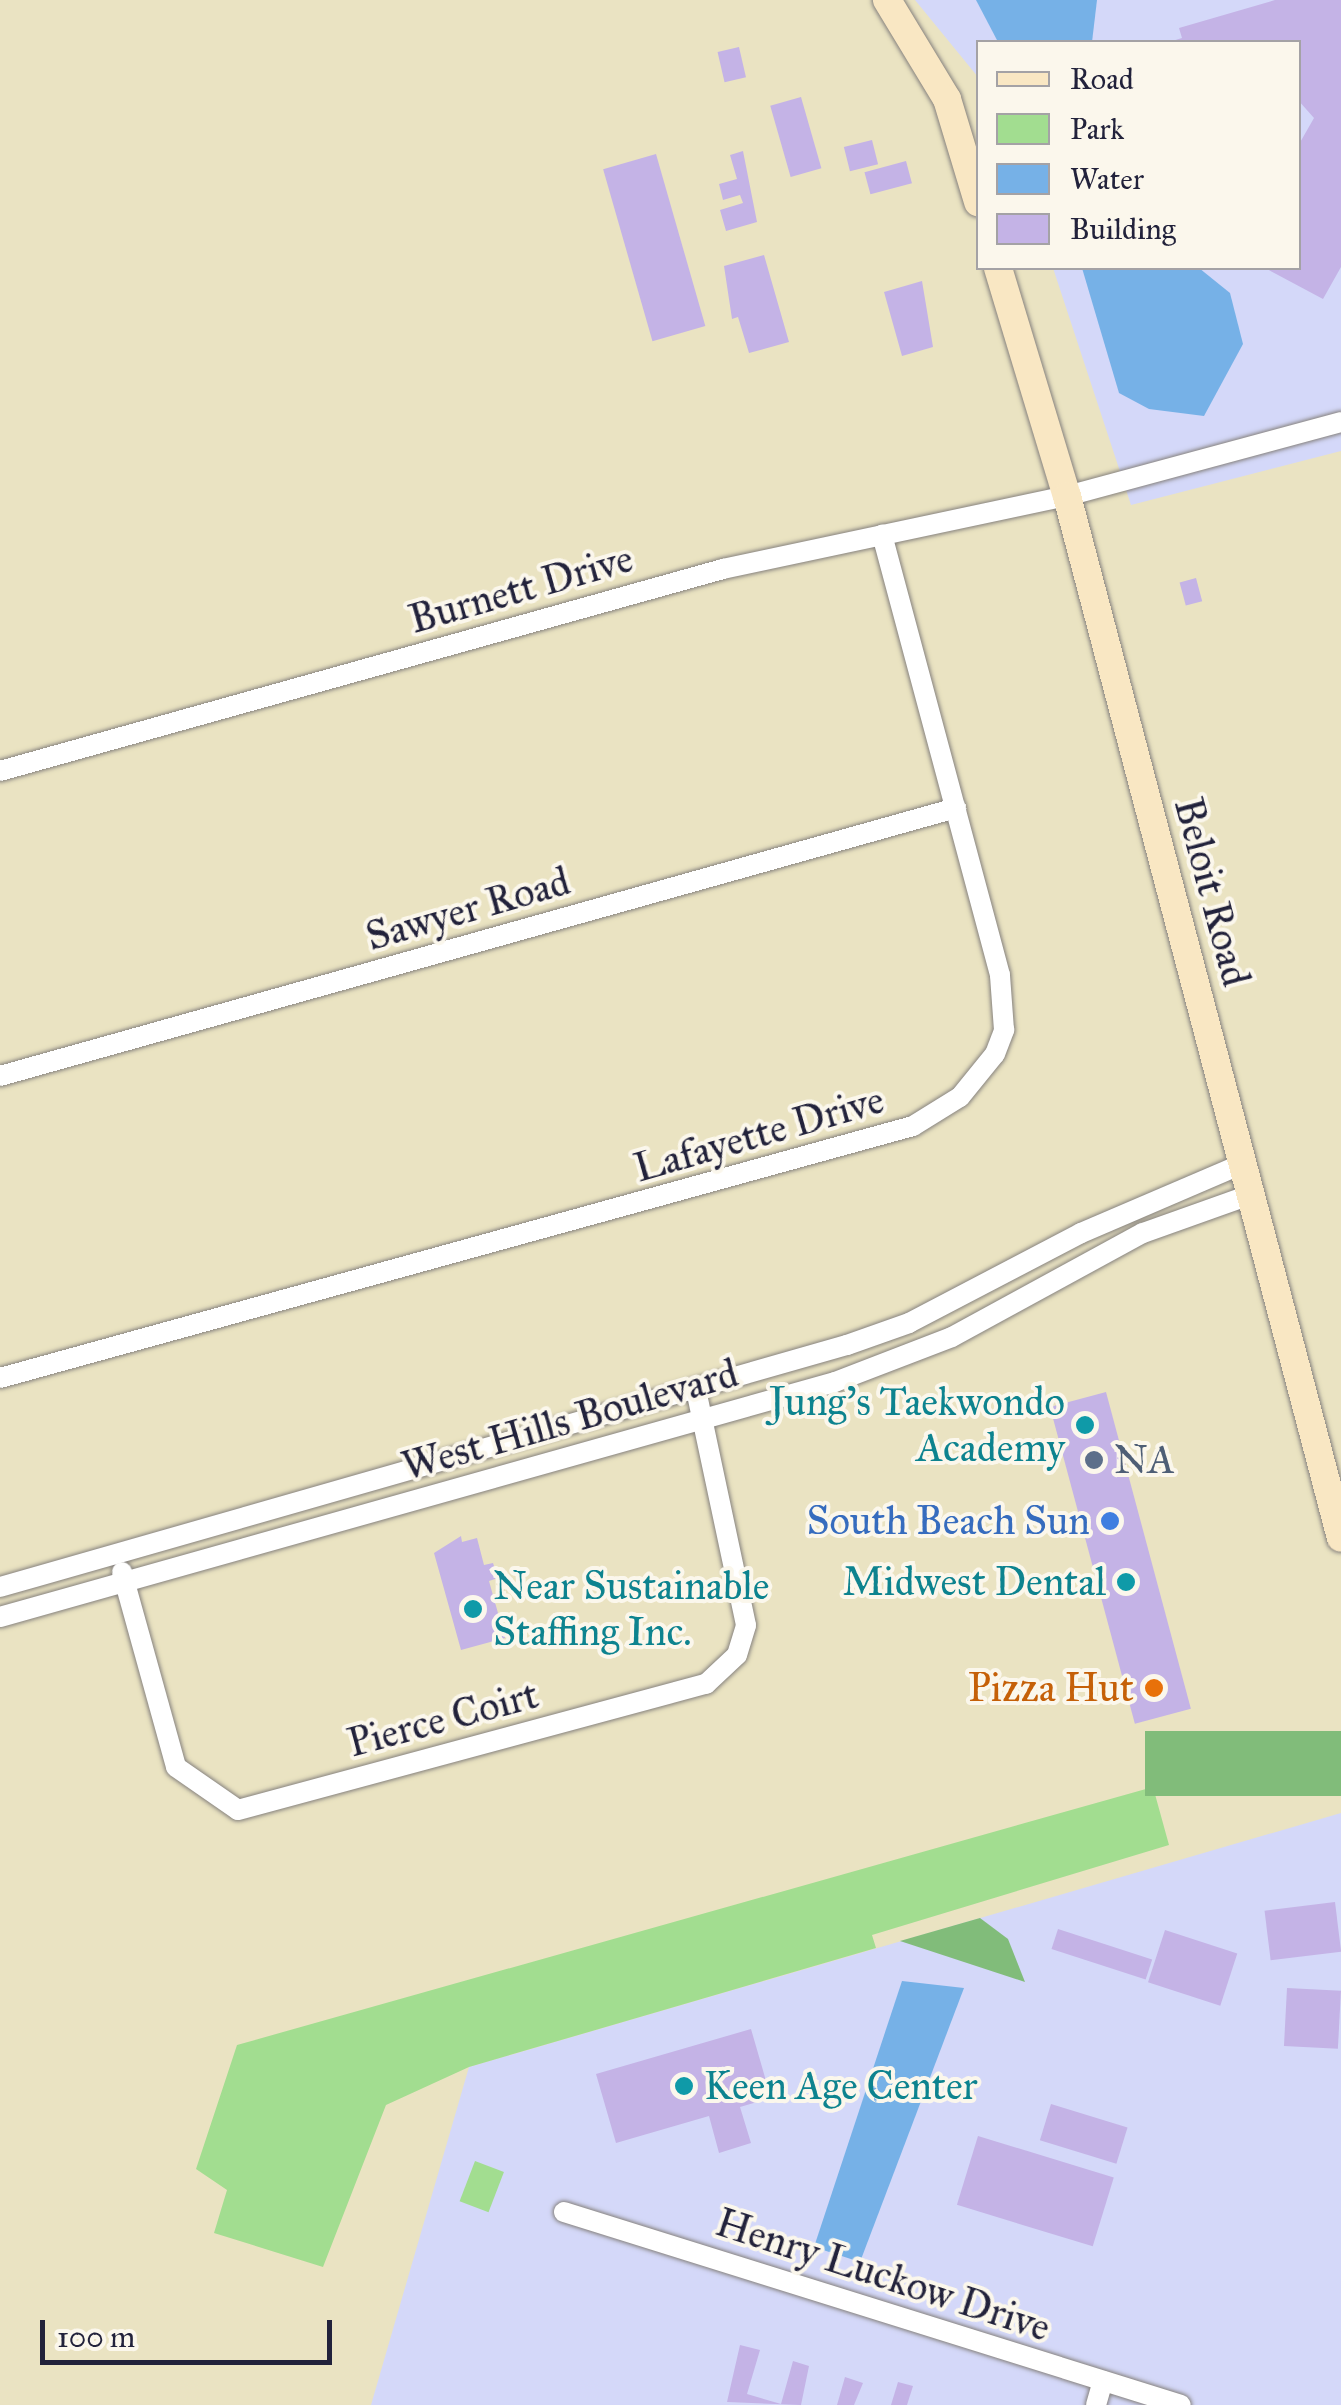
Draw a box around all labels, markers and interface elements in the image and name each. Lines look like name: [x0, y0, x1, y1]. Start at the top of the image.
legend: [976, 40, 1301, 270]
text: Road: [1070, 61, 1134, 97]
text: Park: [1070, 111, 1124, 147]
text: Water: [1070, 161, 1144, 197]
text: Building: [1070, 211, 1176, 247]
street label: Burnett Drive: [404, 534, 638, 644]
street label: Beloit Road: [1164, 793, 1260, 991]
street label: Sawyer Road: [361, 857, 575, 961]
street label: Lafayette Drive: [629, 1075, 889, 1193]
street label: West Hills Boulevard: [397, 1349, 743, 1491]
place label: Jung's Taekwondo Academy: [769, 1378, 1065, 1472]
marker: Jung's Taekwondo Academy: [1074, 1414, 1096, 1436]
place label: NA: [1114, 1436, 1175, 1484]
marker: NA: [1083, 1449, 1105, 1471]
place label: South Beach Sun: [807, 1497, 1090, 1545]
marker: South Beach Sun: [1099, 1510, 1121, 1532]
place label: Midwest Dental: [843, 1558, 1106, 1606]
place label: Near Sustainable Staffing Inc.: [493, 1562, 770, 1656]
marker: Midwest Dental: [1115, 1571, 1137, 1593]
marker: Near Sustainable Staffing Inc.: [462, 1598, 484, 1620]
place label: Pizza Hut: [968, 1664, 1134, 1712]
street label: Pierce Coirt: [342, 1671, 544, 1767]
marker: Pizza Hut: [1143, 1677, 1165, 1699]
place label: Keen Age Center: [704, 2062, 978, 2110]
marker: Keen Age Center: [673, 2075, 695, 2097]
street label: Henry Luckow Drive: [710, 2198, 1056, 2352]
scale bar: [45, 2300, 338, 2362]
text: 100 m: [57, 2319, 135, 2355]

